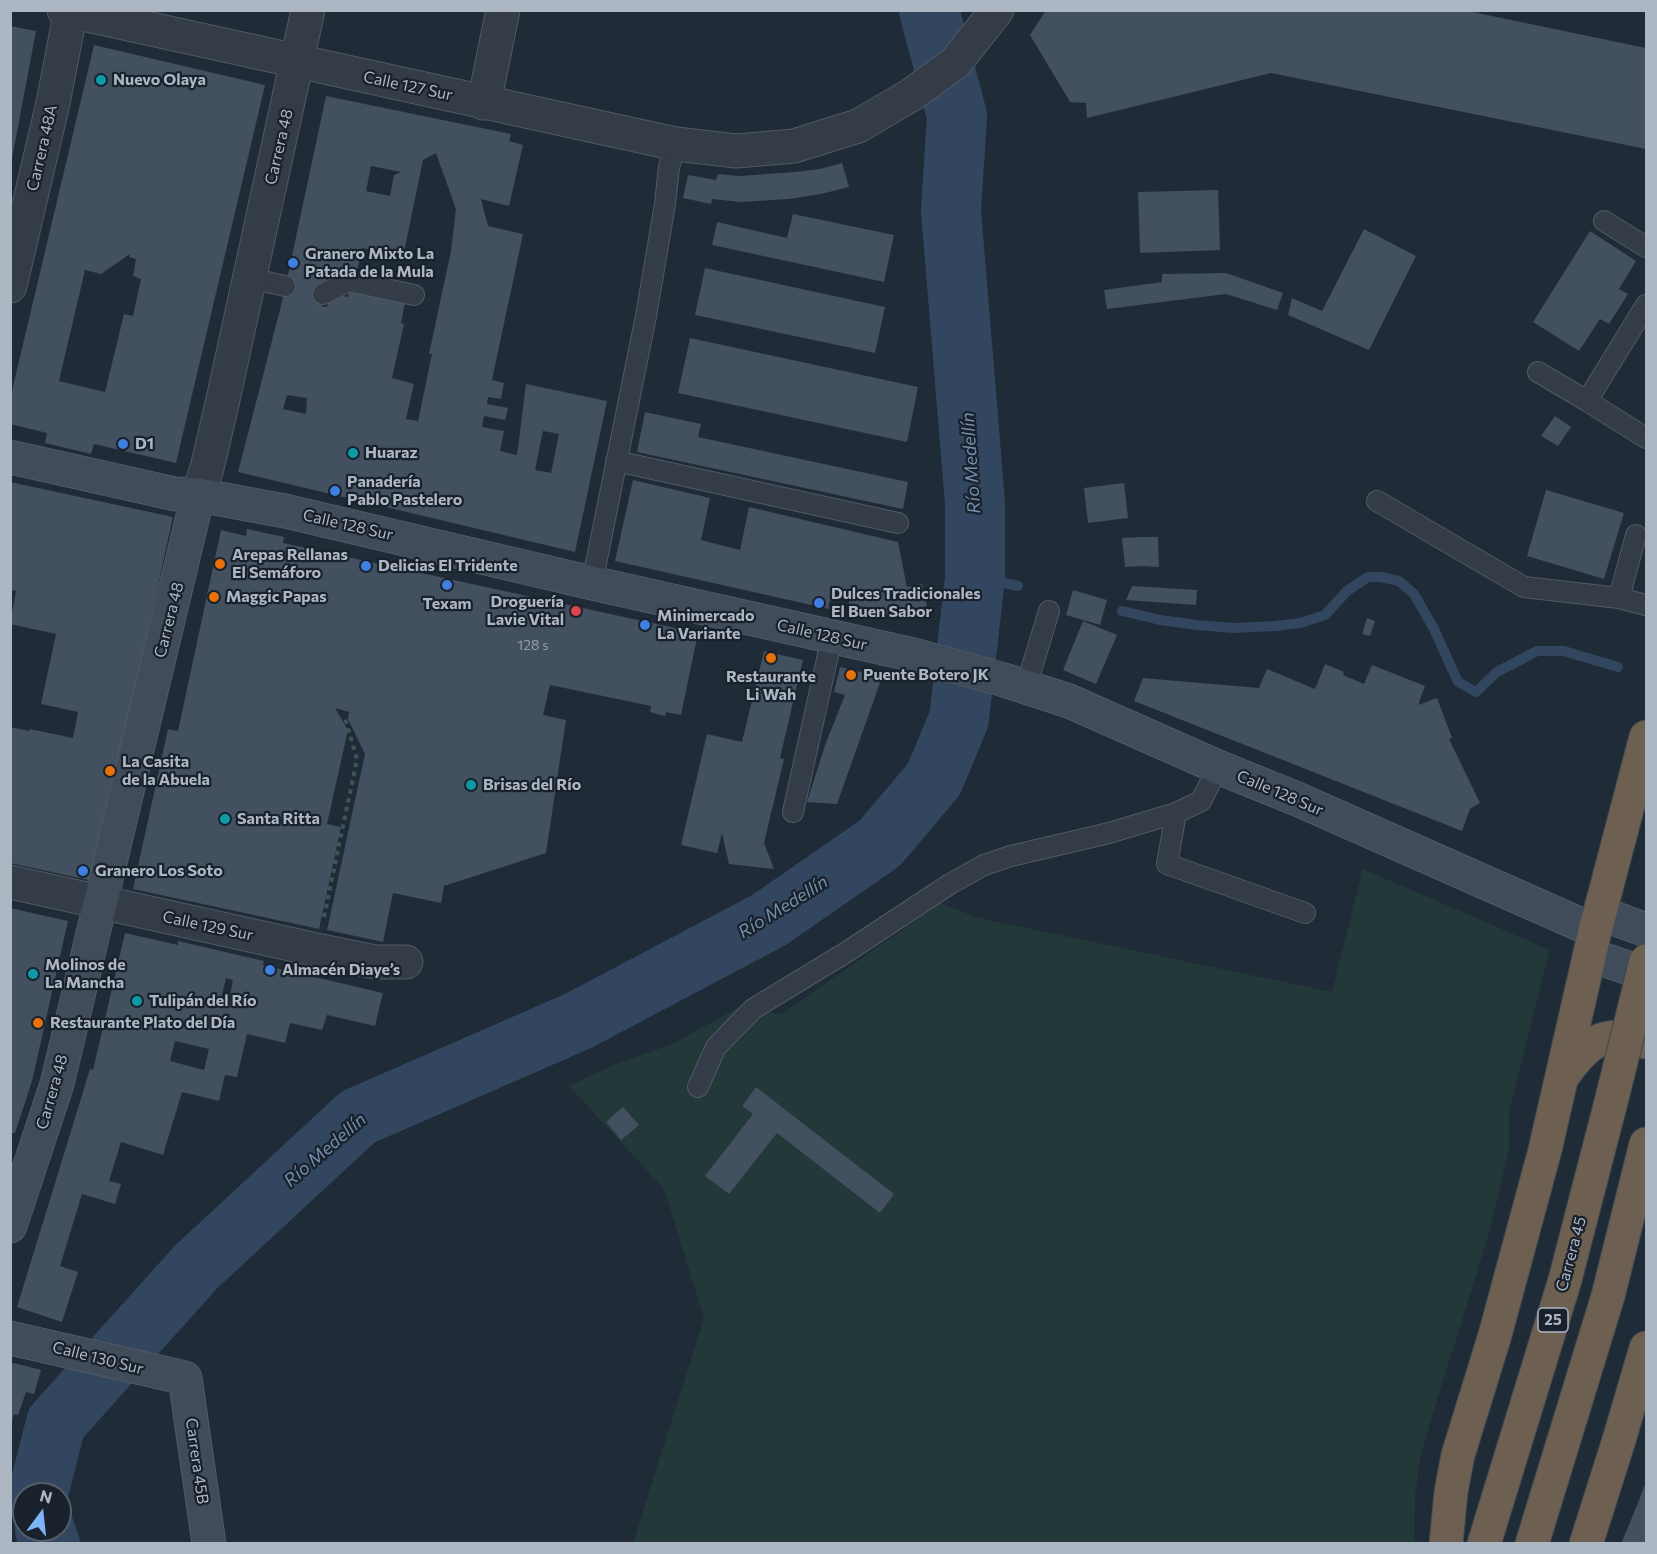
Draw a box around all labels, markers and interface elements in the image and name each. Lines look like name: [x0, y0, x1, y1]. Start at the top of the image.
street label: Calle 127 Sur: [362, 67, 454, 105]
place label: Nuevo Olaya: [113, 70, 206, 90]
marker: Nuevo Olaya: [94, 73, 108, 87]
street label: Carrera 48A: [23, 103, 61, 193]
street label: Carrera 48: [261, 107, 297, 187]
place label: Granero Mixto La Patada de la Mula: [305, 244, 434, 282]
marker: Granero Mixto La Patada de la Mula: [286, 256, 300, 270]
water label: Río Medellín: [957, 412, 985, 514]
place label: D1: [135, 434, 154, 454]
marker: D1: [116, 437, 130, 451]
place label: Huaraz: [365, 443, 418, 463]
marker: Huaraz: [346, 446, 360, 460]
place label: Panadería Pablo Pastelero: [347, 472, 462, 510]
marker: Panadería Pablo Pastelero: [328, 484, 342, 498]
street label: Calle 128 Sur: [301, 505, 395, 545]
place label: Arepas Rellanas El Semáforo: [232, 545, 348, 583]
place label: Delicias El Tridente: [378, 556, 518, 576]
marker: Arepas Rellanas El Semáforo: [213, 557, 227, 571]
marker: Delicias El Tridente: [359, 559, 373, 573]
marker: Texam: [440, 578, 454, 592]
street label: Carrera 48: [150, 580, 188, 660]
place label: Dulces Tradicionales El Buen Sabor: [831, 584, 981, 622]
place label: Maggic Papas: [226, 587, 327, 607]
marker: Maggic Papas: [207, 590, 221, 604]
place label: Droguería Lavie Vital: [486, 592, 564, 630]
place label: Texam: [422, 594, 472, 614]
marker: Dulces Tradicionales El Buen Sabor: [812, 596, 826, 610]
marker: Droguería Lavie Vital: [569, 604, 583, 618]
place label: Minimercado La Variante: [657, 606, 754, 644]
street label: Calle 128 Sur: [775, 615, 869, 655]
marker: Minimercado La Variante: [638, 618, 652, 632]
house number: 128 s: [517, 637, 549, 653]
marker: Restaurante Li Wah: [764, 651, 778, 665]
place label: Puente Botero JK: [863, 665, 989, 685]
place label: Restaurante Li Wah: [726, 667, 816, 705]
marker: Puente Botero JK: [844, 668, 858, 682]
place label: La Casita de la Abuela: [122, 752, 210, 790]
marker: La Casita de la Abuela: [103, 764, 117, 778]
street label: Calle 128 Sur: [1234, 766, 1326, 820]
place label: Brisas del Río: [483, 775, 581, 795]
marker: Brisas del Río: [464, 778, 478, 792]
place label: Santa Ritta: [237, 809, 320, 829]
marker: Santa Ritta: [218, 812, 232, 826]
place label: Granero Los Soto: [95, 861, 223, 881]
marker: Granero Los Soto: [76, 864, 90, 878]
water label: Río Medellín: [734, 871, 832, 943]
street label: Calle 129 Sur: [161, 907, 255, 945]
place label: Molinos de La Mancha: [45, 955, 126, 993]
place label: Almacén Diaye’s: [282, 960, 400, 980]
marker: Almacén Diaye’s: [263, 963, 277, 977]
marker: Molinos de La Mancha: [26, 967, 40, 981]
place label: Tulipán del Río: [149, 991, 257, 1011]
marker: Tulipán del Río: [130, 994, 144, 1008]
place label: Restaurante Plato del Día: [50, 1013, 235, 1033]
marker: Restaurante Plato del Día: [31, 1016, 45, 1030]
street label: Carrera 48: [32, 1052, 72, 1132]
water label: Río Medellín: [280, 1109, 370, 1191]
street label: Carrera 45: [1552, 1214, 1590, 1294]
road number: 25: [1538, 1308, 1568, 1332]
street label: Calle 130 Sur: [50, 1337, 146, 1379]
street label: Carrera 45B: [181, 1417, 213, 1505]
north arrow: [12, 1482, 72, 1542]
text: N: [38, 1485, 55, 1507]

